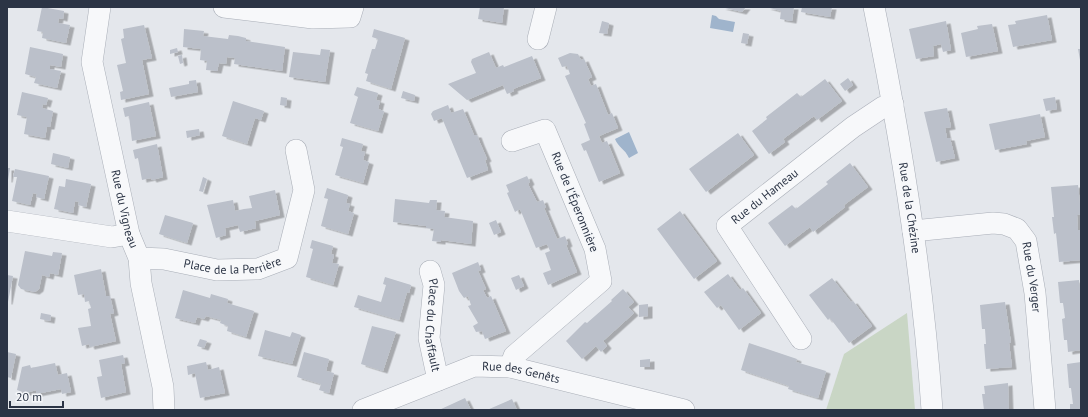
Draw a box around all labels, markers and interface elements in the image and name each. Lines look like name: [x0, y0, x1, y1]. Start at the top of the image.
street label: Rue de l'Éperonnière: [549, 149, 602, 254]
street label: Rue de la Chézine: [896, 161, 924, 254]
street label: Rue du Hameau: [728, 165, 801, 227]
street label: Rue du Vigneau: [108, 168, 142, 250]
street label: Rue du Verger: [1019, 240, 1045, 313]
street label: Place de la Perrière: [183, 253, 283, 277]
street label: Place du Chaffault: [422, 277, 444, 373]
street label: Rue des Genêts: [482, 358, 562, 386]
scale bar: [10, 383, 63, 409]
text: 20 m: [16, 389, 42, 404]

